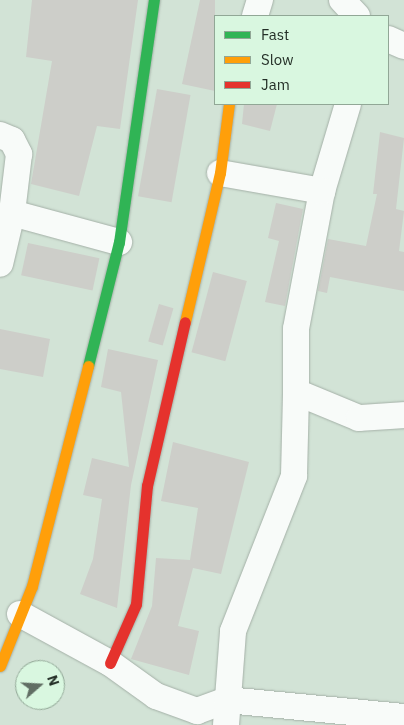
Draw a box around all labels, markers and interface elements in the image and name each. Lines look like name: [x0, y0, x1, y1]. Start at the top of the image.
legend: [214, 15, 389, 105]
text: Fast: [261, 25, 289, 44]
text: Slow: [261, 50, 294, 69]
text: Jam: [261, 75, 290, 94]
north arrow: [15, 660, 65, 710]
text: N: [43, 673, 63, 688]

